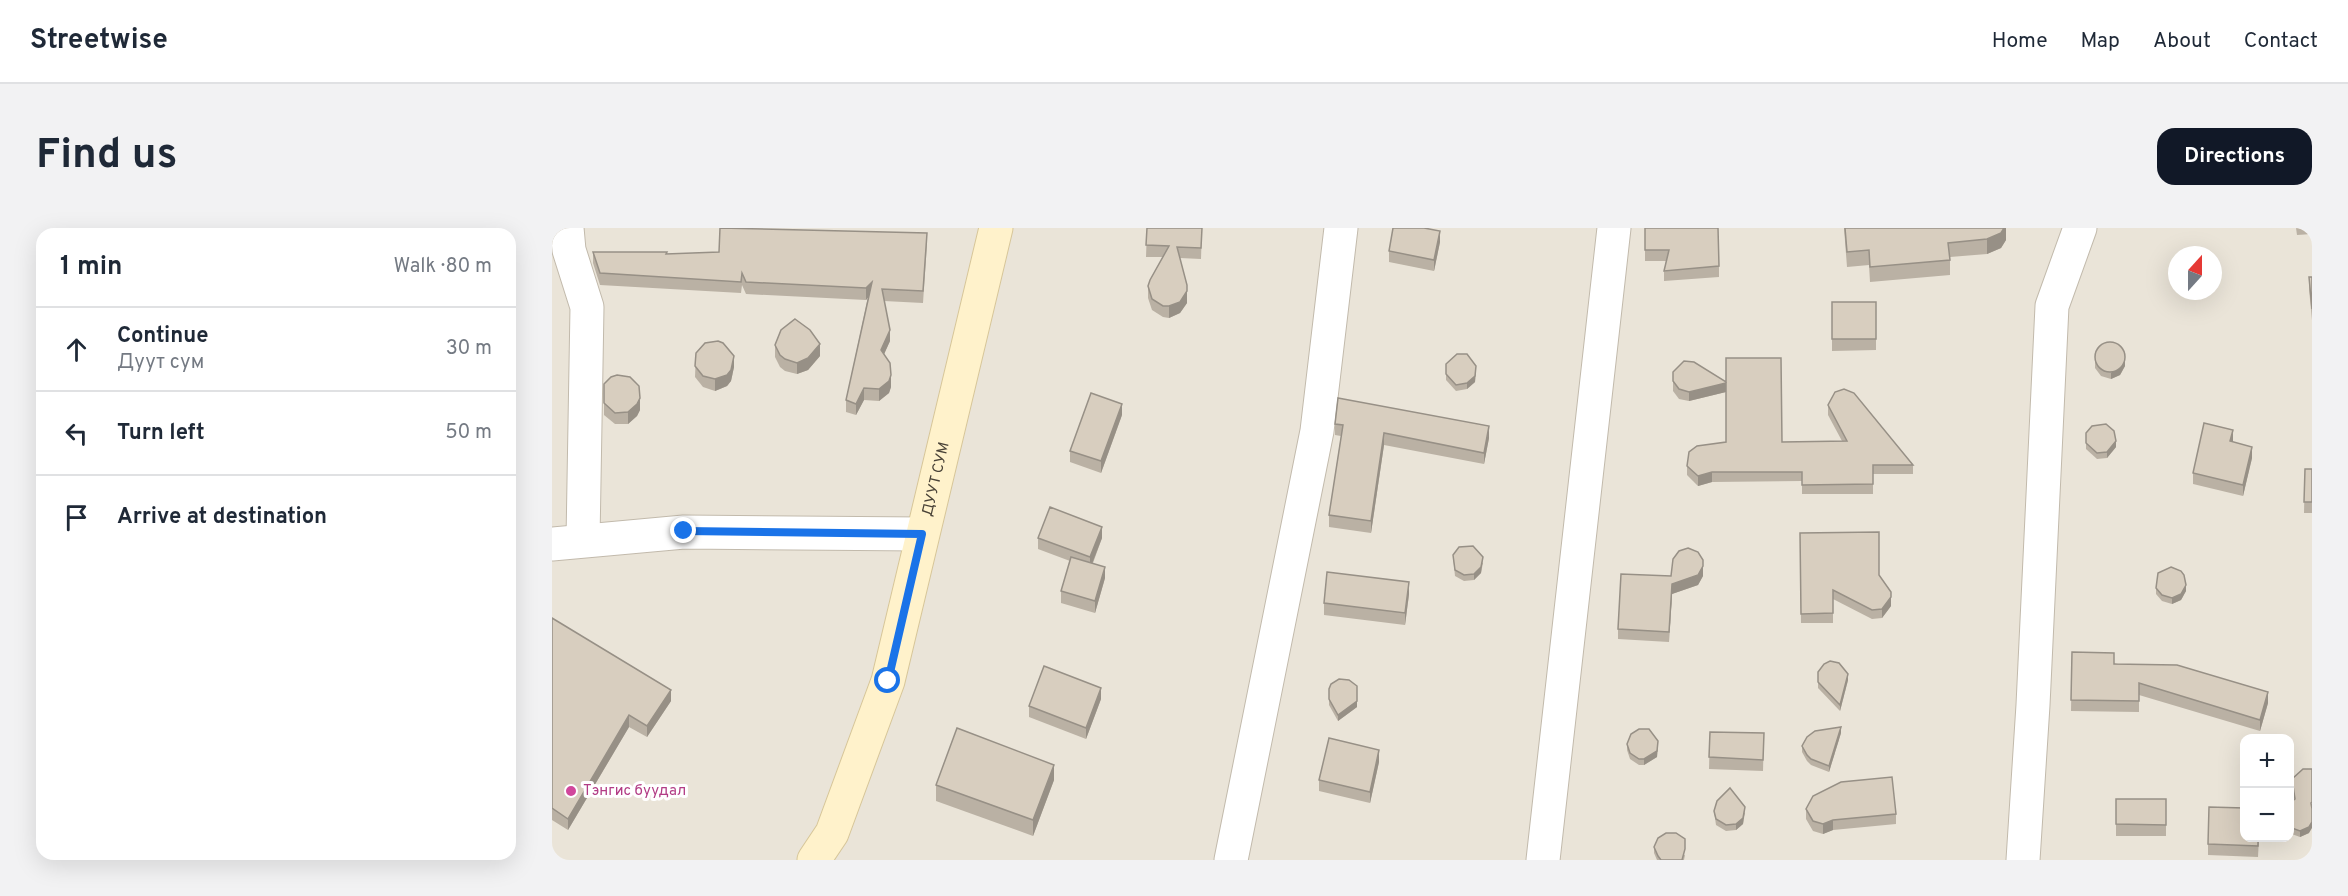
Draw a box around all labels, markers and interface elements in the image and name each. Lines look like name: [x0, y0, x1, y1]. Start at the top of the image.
text: Streetwise: [30, 23, 168, 59]
text: Home: [1992, 28, 2048, 55]
text: Map: [2081, 28, 2120, 55]
text: About: [2153, 28, 2211, 55]
text: Contact: [2244, 28, 2318, 55]
button: Directions: [2157, 128, 2312, 185]
text: Find us: [36, 130, 177, 183]
north arrow: [2168, 246, 2222, 300]
text: 1 min: [60, 251, 122, 284]
text: Walk · 80 m: [393, 254, 492, 280]
text: Continue: [117, 323, 208, 350]
icon: ahead: [60, 333, 93, 366]
text: 30 m: [446, 336, 492, 362]
text: Дуут сум: [117, 350, 204, 376]
icon: left: [60, 417, 93, 450]
text: Turn left: [117, 420, 205, 447]
text: 50 m: [445, 420, 492, 446]
street label: ДУУТ СУМ: [918, 440, 954, 518]
icon: arrive: [60, 501, 93, 534]
text: Arrive at destination: [117, 504, 327, 531]
route end: [670, 517, 696, 543]
route start: [874, 667, 900, 693]
map controls: [2240, 734, 2294, 842]
button: +: [2240, 734, 2294, 788]
place label: Тэнгис буудал: [583, 782, 686, 801]
marker: Тэнгис буудал: [564, 784, 578, 798]
button: −: [2240, 788, 2294, 842]

